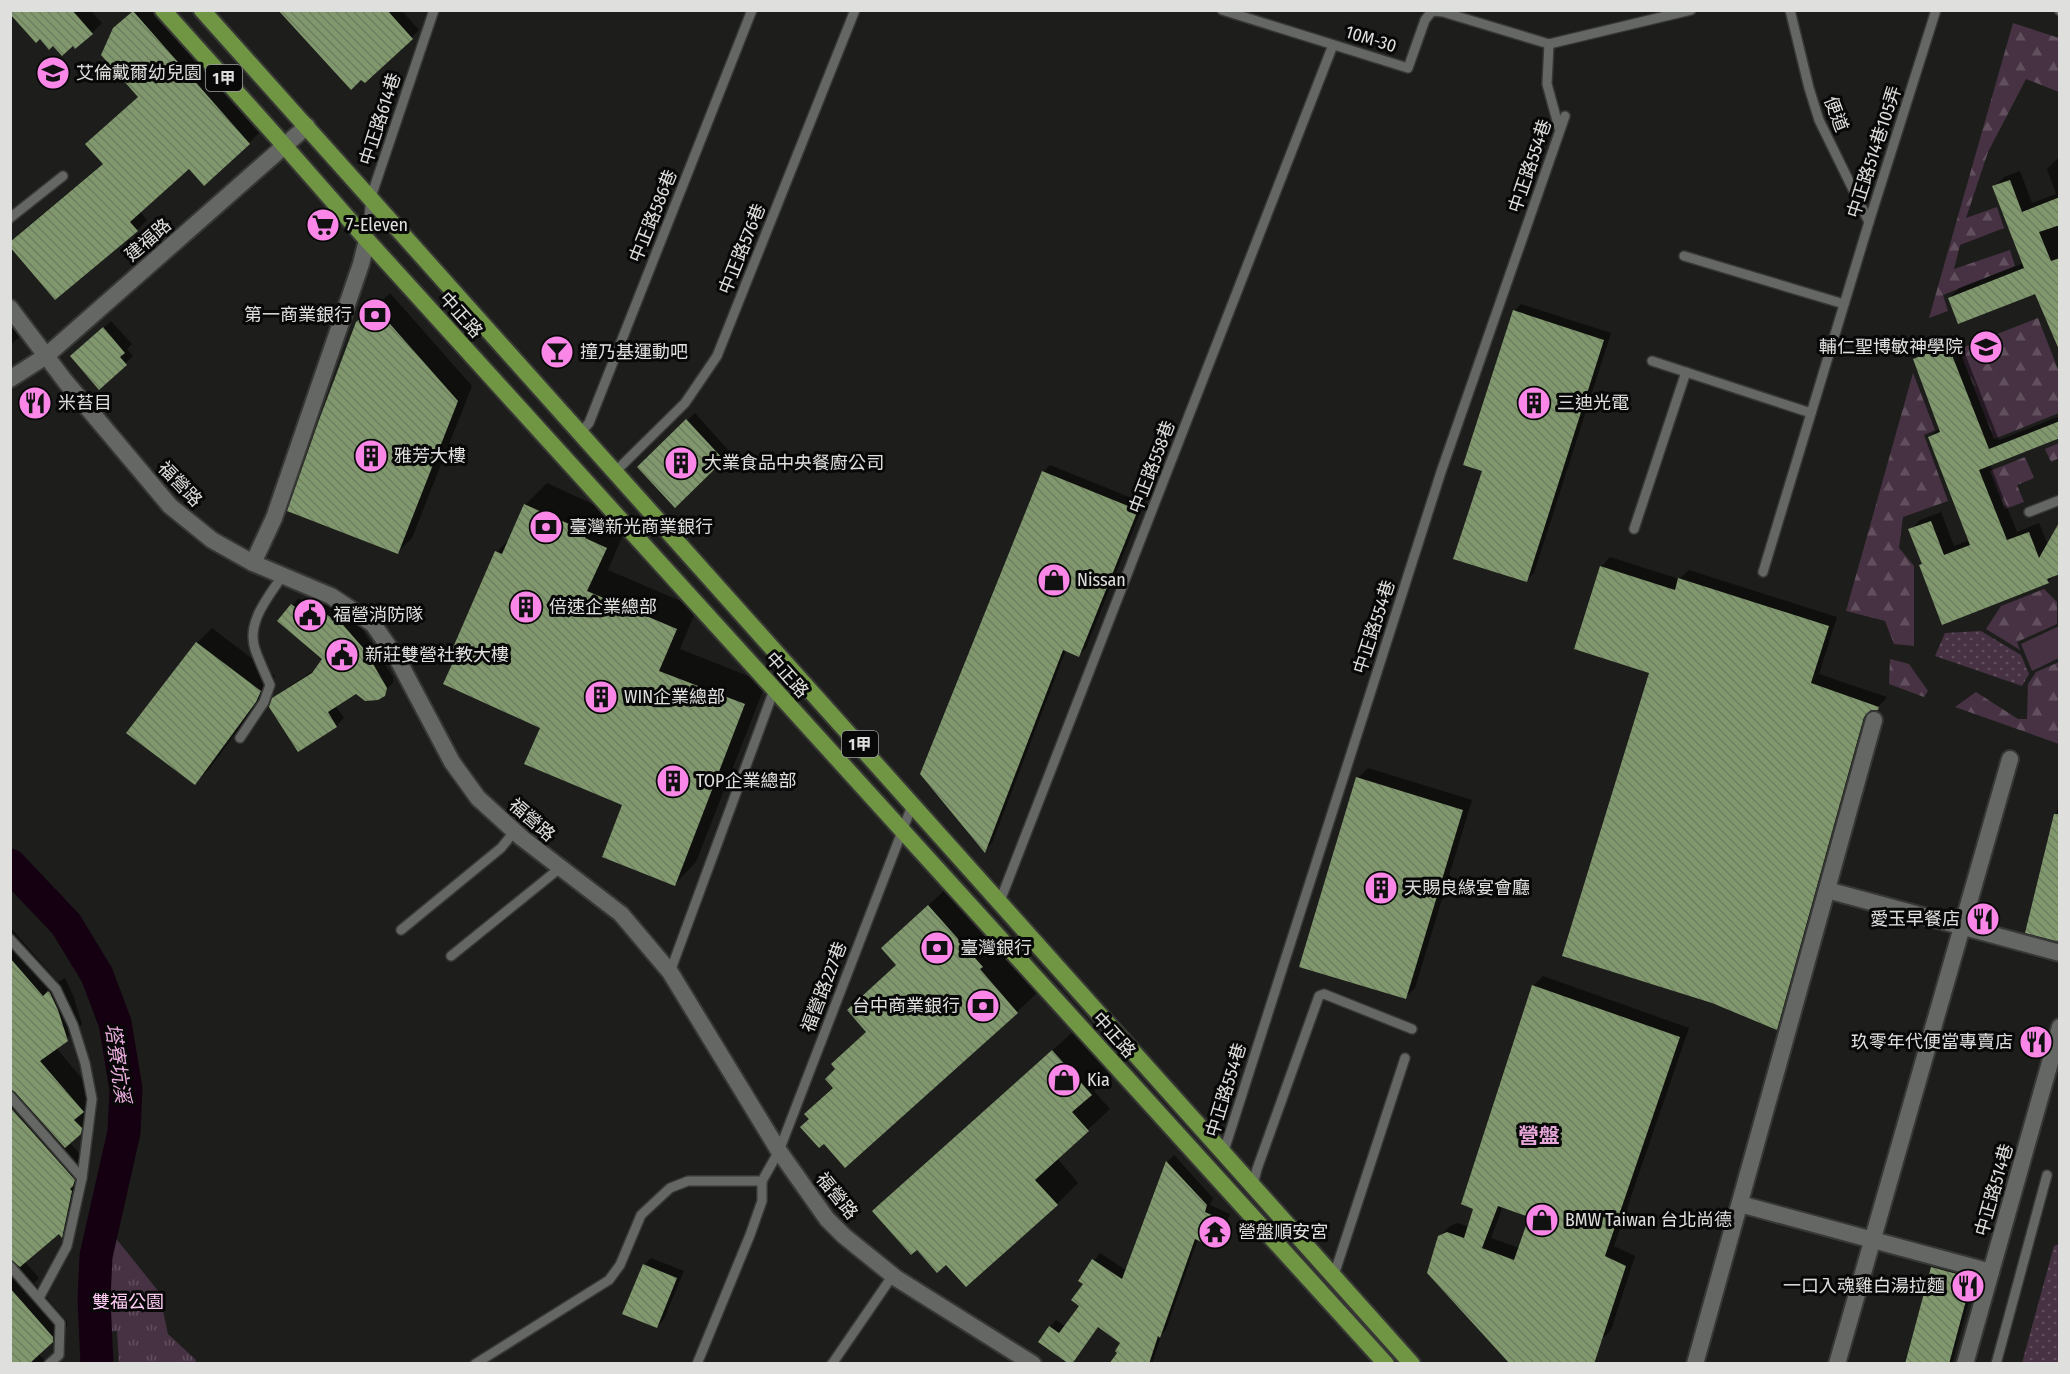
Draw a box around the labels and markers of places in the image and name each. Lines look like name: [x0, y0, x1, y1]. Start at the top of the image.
school or university icon: 艾倫戴爾幼兒園: [35, 55, 71, 91]
place label: 艾倫戴爾幼兒園: [76, 62, 202, 84]
supermarket icon: 7-Eleven: [305, 207, 341, 243]
place label: 7-Eleven: [346, 214, 408, 236]
bank icon: 第一商業銀行: [357, 297, 393, 333]
place label: 第一商業銀行: [244, 304, 352, 326]
school or university icon: 輔仁聖博敏神學院: [1968, 329, 2004, 365]
bar icon: 撞乃基運動吧: [539, 334, 575, 370]
place label: 輔仁聖博敏神學院: [1819, 336, 1963, 358]
place label: 撞乃基運動吧: [580, 341, 688, 363]
restaurant icon: 米苔目: [17, 385, 53, 421]
building icon: 三迪光電: [1516, 385, 1552, 421]
place label: 米苔目: [58, 392, 112, 414]
place label: 三迪光電: [1557, 392, 1629, 414]
building icon: 雅芳大樓: [353, 438, 389, 474]
place label: 雅芳大樓: [394, 445, 466, 467]
building icon: 大業食品中央餐廚公司: [663, 445, 699, 481]
place label: 大業食品中央餐廚公司: [704, 452, 884, 474]
bank icon: 臺灣新光商業銀行: [528, 509, 564, 545]
place label: 臺灣新光商業銀行: [569, 516, 713, 538]
shop icon: Nissan: [1036, 562, 1072, 598]
place label: Nissan: [1077, 569, 1126, 591]
building icon: 倍速企業總部: [508, 589, 544, 625]
place label: 倍速企業總部: [549, 596, 657, 618]
public building icon: 福營消防隊: [292, 597, 328, 633]
place label: 福營消防隊: [333, 604, 423, 626]
public building icon: 新莊雙營社教大樓: [324, 637, 360, 673]
place label: 新莊雙營社教大樓: [365, 644, 509, 666]
building icon: WIN企業總部: [583, 679, 619, 715]
place label: WIN企業總部: [624, 686, 725, 708]
building icon: TOP企業總部: [655, 763, 691, 799]
place label: TOP企業總部: [696, 770, 796, 792]
building icon: 天賜良緣宴會廳: [1363, 870, 1399, 906]
place label: 天賜良緣宴會廳: [1404, 877, 1530, 899]
restaurant icon: 愛玉早餐店: [1965, 901, 2001, 937]
place label: 愛玉早餐店: [1870, 908, 1960, 930]
bank icon: 臺灣銀行: [919, 930, 955, 966]
place label: 臺灣銀行: [960, 937, 1032, 959]
bank icon: 台中商業銀行: [965, 988, 1001, 1024]
place label: 台中商業銀行: [852, 995, 960, 1017]
restaurant icon: 玖零年代便當專賣店: [2018, 1024, 2054, 1060]
place label: 玖零年代便當專賣店: [1851, 1031, 2013, 1053]
shop icon: Kia: [1046, 1062, 1082, 1098]
place label: Kia: [1087, 1069, 1110, 1091]
shop icon: BMW Taiwan 台北尚德: [1524, 1202, 1560, 1238]
place label: BMW Taiwan 台北尚德: [1565, 1209, 1732, 1231]
temple icon: 營盤順安宮: [1197, 1214, 1233, 1250]
place label: 營盤順安宮: [1238, 1221, 1328, 1243]
restaurant icon: 一口入魂雞白湯拉麵: [1950, 1268, 1986, 1304]
place label: 一口入魂雞白湯拉麵: [1783, 1275, 1945, 1297]

